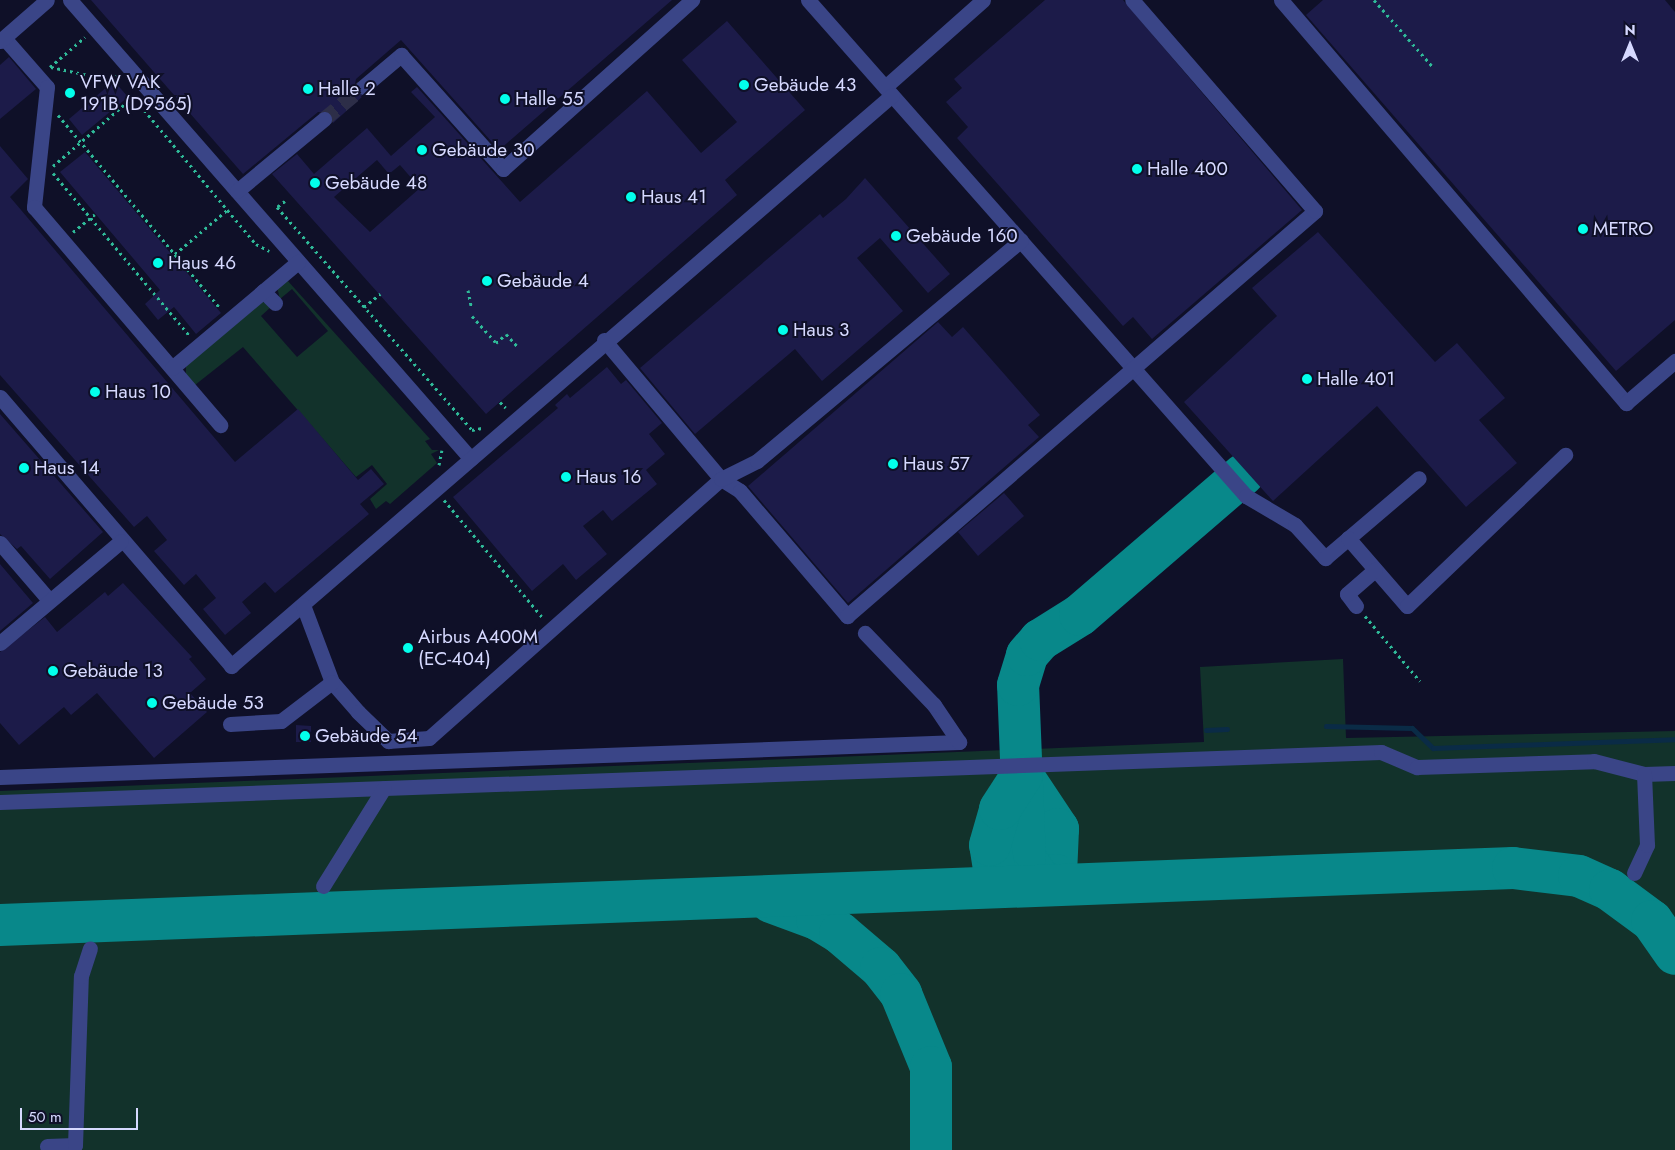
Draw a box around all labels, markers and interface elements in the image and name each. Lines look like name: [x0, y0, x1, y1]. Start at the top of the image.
north arrow: [1605, 20, 1655, 70]
text: N: [1624, 20, 1636, 40]
place label: VFW VAK 191B (D9565): [80, 71, 192, 115]
place label: Gebäude 43: [754, 74, 856, 96]
place label: Halle 2: [318, 78, 376, 100]
marker: Gebäude 43: [738, 79, 750, 91]
marker: Halle 2: [302, 83, 314, 95]
marker: VFW VAK 191B (D9565): [64, 87, 76, 99]
place label: Halle 55: [515, 88, 583, 110]
marker: Halle 55: [499, 93, 511, 105]
place label: Gebäude 30: [432, 139, 535, 161]
marker: Gebäude 30: [416, 144, 428, 156]
place label: Halle 400: [1147, 158, 1228, 180]
marker: Halle 400: [1131, 163, 1143, 175]
place label: Gebäude 48: [325, 172, 427, 194]
marker: Gebäude 48: [309, 177, 321, 189]
place label: Haus 41: [641, 186, 707, 208]
marker: Haus 41: [625, 191, 637, 203]
place label: METRO: [1593, 218, 1653, 240]
marker: METRO: [1577, 223, 1589, 235]
place label: Gebäude 160: [906, 225, 1018, 247]
marker: Gebäude 160: [890, 230, 902, 242]
place label: Haus 46: [168, 252, 236, 274]
marker: Haus 46: [152, 257, 164, 269]
place label: Gebäude 4: [497, 270, 589, 292]
marker: Gebäude 4: [481, 275, 493, 287]
place label: Haus 3: [793, 319, 849, 341]
marker: Haus 3: [777, 324, 789, 336]
place label: Halle 401: [1317, 368, 1395, 390]
marker: Halle 401: [1301, 373, 1313, 385]
place label: Haus 10: [105, 381, 171, 403]
marker: Haus 10: [89, 386, 101, 398]
place label: Haus 57: [903, 453, 970, 475]
place label: Haus 14: [34, 457, 100, 479]
marker: Haus 57: [887, 458, 899, 470]
marker: Haus 14: [18, 462, 30, 474]
place label: Haus 16: [576, 466, 642, 488]
marker: Haus 16: [560, 471, 572, 483]
place label: Airbus A400M (EC-404): [418, 626, 538, 670]
marker: Airbus A400M (EC-404): [402, 642, 414, 654]
place label: Gebäude 13: [63, 660, 163, 682]
marker: Gebäude 13: [47, 665, 59, 677]
place label: Gebäude 53: [162, 692, 264, 714]
marker: Gebäude 53: [146, 697, 158, 709]
place label: Gebäude 54: [315, 725, 418, 747]
marker: Gebäude 54: [299, 730, 311, 742]
scale bar: [22, 1098, 140, 1130]
text: 50 m: [28, 1106, 62, 1128]

